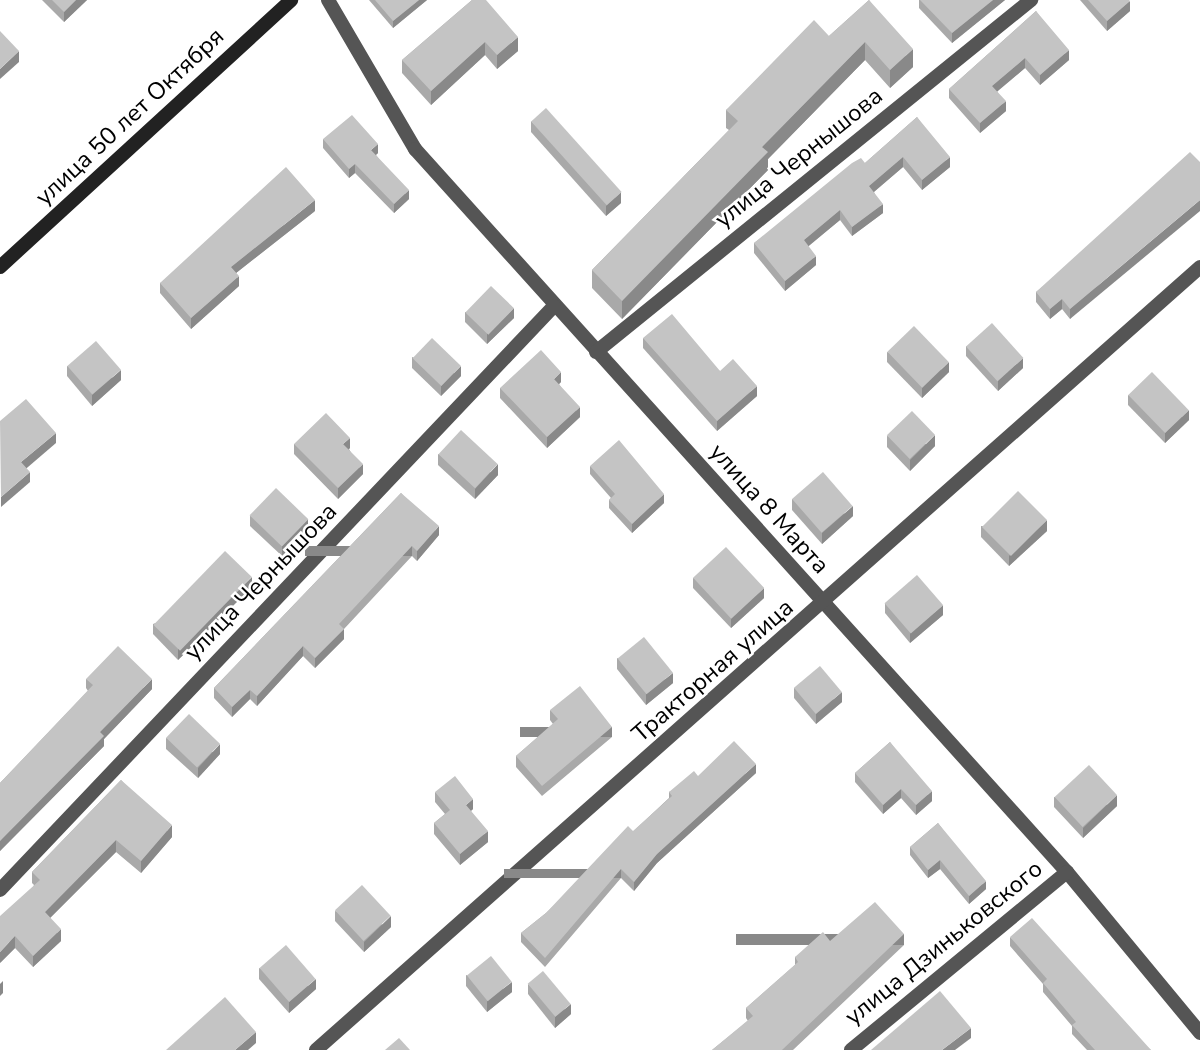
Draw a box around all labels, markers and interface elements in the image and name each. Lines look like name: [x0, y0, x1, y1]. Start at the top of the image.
street label: улица 50 лет Октября: [30, 22, 230, 212]
street label: улица Чернышова: [710, 82, 888, 234]
street label: улица 8 Марта: [703, 438, 835, 580]
street label: улица Чернышова: [179, 498, 343, 666]
street label: Тракторная улица: [627, 593, 799, 749]
street label: улица Дзиньковского: [839, 855, 1049, 1031]

